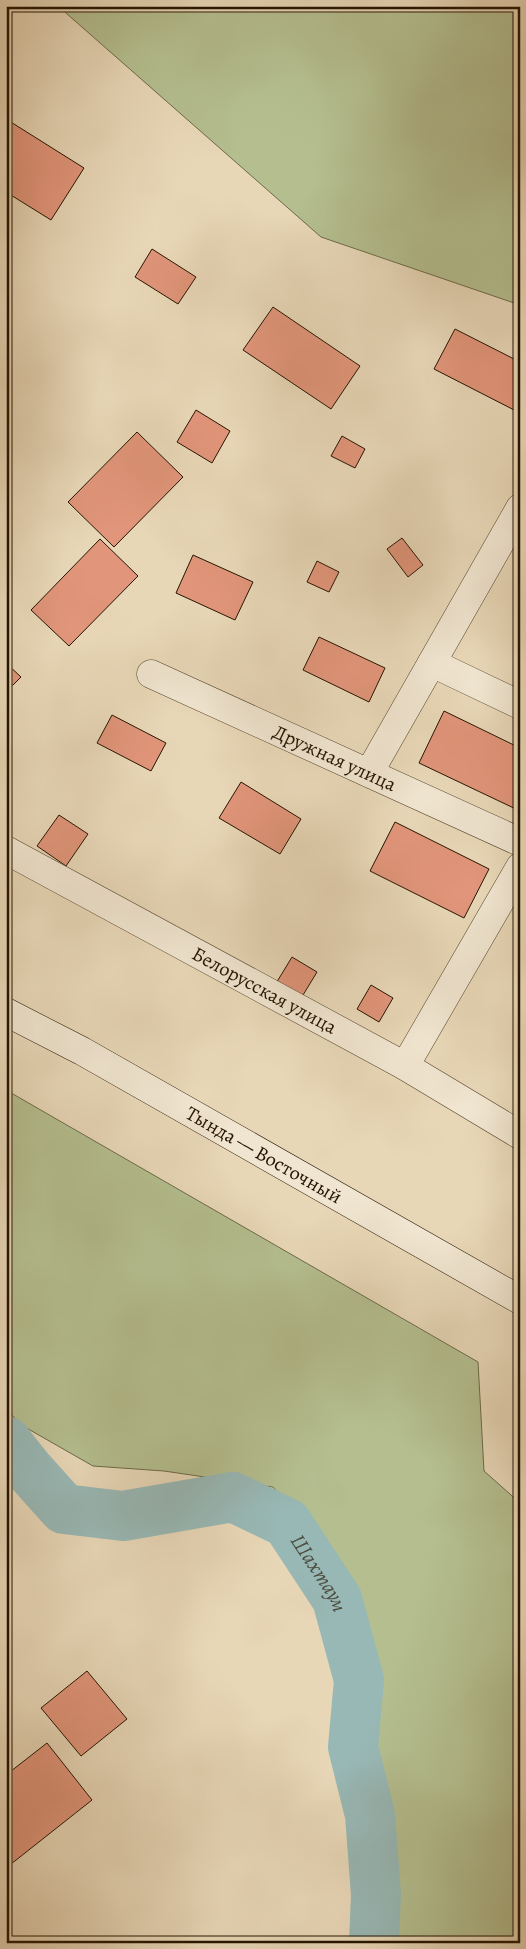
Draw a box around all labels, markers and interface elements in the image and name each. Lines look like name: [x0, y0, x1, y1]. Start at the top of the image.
street label: Дружная улица: [269, 718, 401, 798]
street label: Белорусская улица: [187, 940, 342, 1041]
street label: Тында — Восточный: [181, 1100, 347, 1210]
water label: Шахтаум: [284, 1528, 354, 1615]

